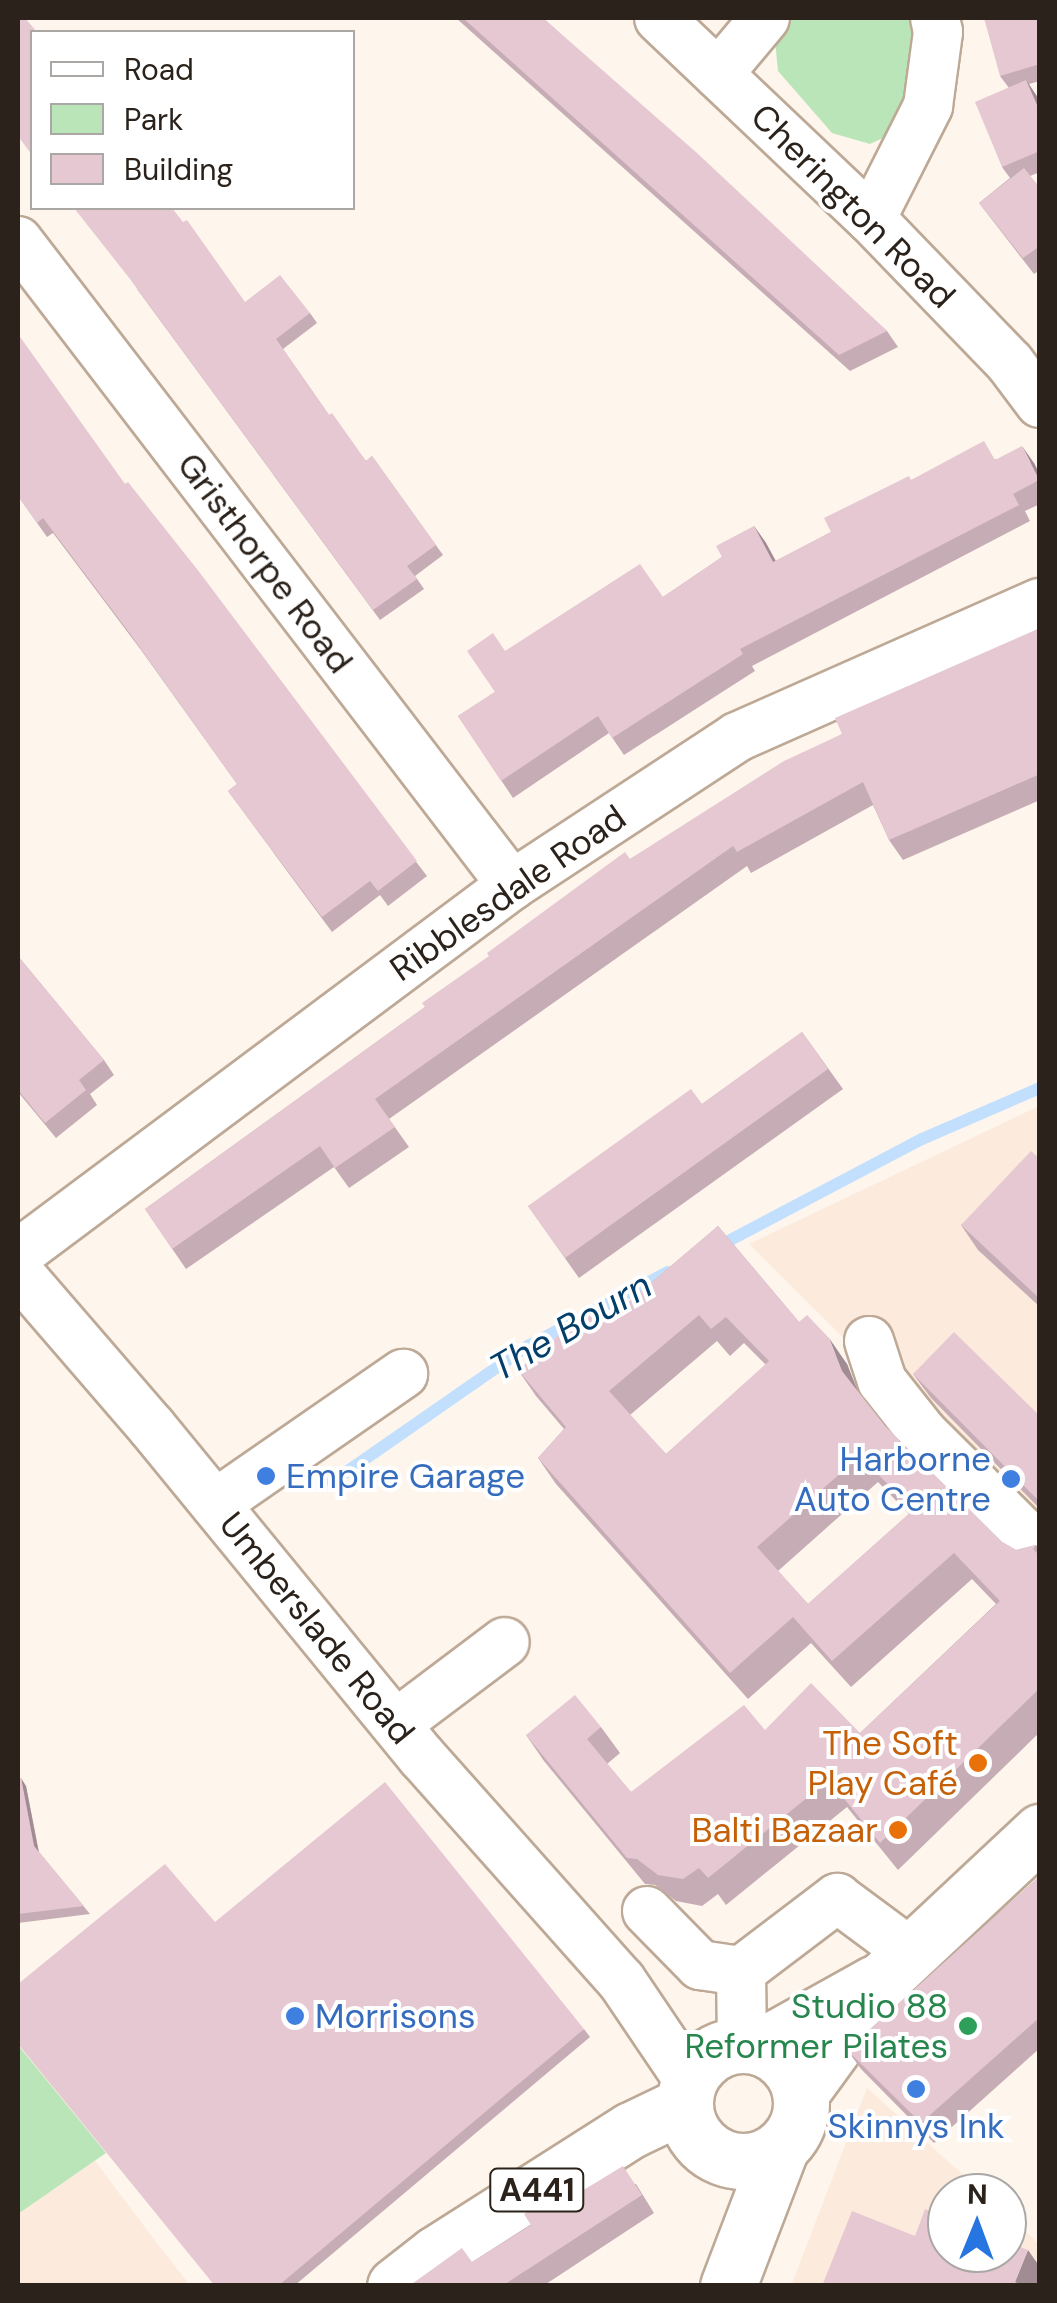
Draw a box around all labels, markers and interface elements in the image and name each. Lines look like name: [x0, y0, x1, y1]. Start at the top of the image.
legend: [30, 30, 355, 210]
text: Road: [124, 50, 194, 89]
street label: Cherington Road: [742, 95, 964, 317]
text: Park: [124, 100, 183, 139]
text: Building: [124, 150, 233, 189]
street label: Gristhorpe Road: [169, 445, 361, 681]
street label: Ribblesdale Road: [382, 796, 634, 990]
water label: The Bourn: [482, 1263, 660, 1391]
place label: Harborne Auto Centre: [794, 1438, 991, 1520]
place label: Empire Garage: [286, 1455, 525, 1497]
marker: Empire Garage: [255, 1465, 277, 1487]
marker: Harborne Auto Centre: [1000, 1468, 1022, 1490]
street label: Umberslade Road: [211, 1504, 423, 1752]
place label: The Soft Play Café: [807, 1722, 958, 1804]
marker: The Soft Play Café: [967, 1752, 989, 1774]
place label: Balti Bazaar: [691, 1809, 878, 1851]
marker: Balti Bazaar: [887, 1819, 909, 1841]
place label: Studio 88 Reformer Pilates: [684, 1985, 948, 2067]
place label: Morrisons: [315, 1995, 475, 2037]
marker: Morrisons: [284, 2005, 306, 2027]
marker: Studio 88 Reformer Pilates: [957, 2015, 979, 2037]
marker: Skinnys Ink: [905, 2078, 927, 2100]
place label: Skinnys Ink: [827, 2105, 1005, 2147]
road number: A441: [487, 2163, 587, 2217]
north arrow: [927, 2173, 1027, 2273]
text: N: [967, 2176, 988, 2213]

